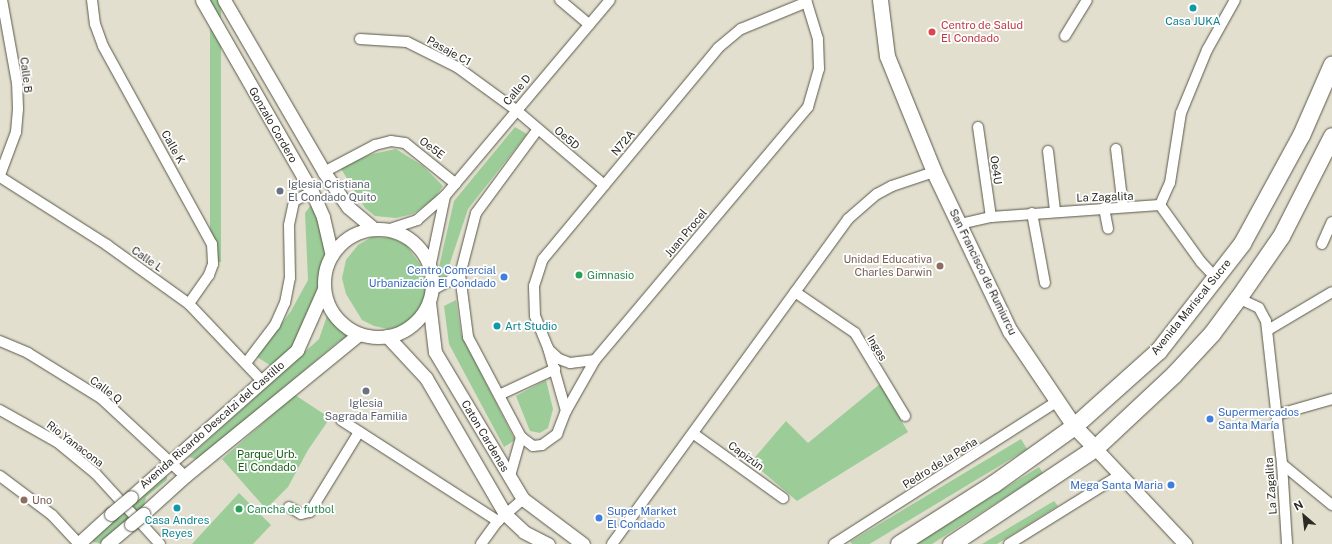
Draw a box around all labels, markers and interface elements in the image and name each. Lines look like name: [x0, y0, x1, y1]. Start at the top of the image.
marker: Casa JUKA: [1188, 3, 1198, 13]
place label: Casa JUKA: [1165, 14, 1221, 28]
place label: Centro de Salud El Condado: [941, 19, 1023, 45]
marker: Centro de Salud El Condado: [926, 26, 938, 38]
street label: Pasaje C1: [425, 33, 473, 69]
street label: Calle B: [17, 56, 35, 94]
street label: Calle D: [500, 72, 534, 108]
street label: Gonzalo Cordero: [246, 85, 300, 165]
street label: Oe5D: [552, 124, 582, 152]
street label: Calle K: [158, 128, 188, 166]
street label: N72A: [609, 128, 637, 158]
street label: Oe5E: [417, 134, 447, 162]
street label: Oe4U: [987, 155, 1005, 185]
place label: Iglesia Cristiana El Condado Quito: [288, 178, 377, 204]
marker: Iglesia Cristiana El Condado Quito: [275, 186, 285, 196]
street label: La Zagalita: [1076, 189, 1134, 205]
street label: Juan Procel: [662, 206, 710, 260]
street label: San Francisco de Rumiurcu: [947, 207, 1019, 337]
street label: Calle L: [129, 244, 165, 274]
place label: Unidad Educativa Charles Darwin: [843, 253, 932, 279]
street label: Avenida Mariscal Sucre: [1148, 256, 1234, 358]
marker: Unidad Educativa Charles Darwin: [935, 261, 945, 271]
place label: Centro Comercial Urbanización El Condado: [369, 264, 496, 290]
place label: Gimnasio: [587, 268, 634, 282]
marker: Gimnasio: [574, 270, 584, 280]
marker: Centro Comercial Urbanización El Condado: [499, 272, 509, 282]
place label: Art Studio: [505, 319, 557, 333]
marker: Art Studio: [492, 321, 502, 331]
street label: Ingas: [864, 333, 890, 363]
street label: Avenida Ricardo Descalzi del Castillo: [137, 358, 287, 492]
street label: Calle Q: [87, 374, 125, 406]
marker: Iglesia Sagrada Familia: [361, 386, 371, 396]
place label: Iglesia Sagrada Familia: [325, 397, 407, 423]
street label: Caton Cardenas: [458, 398, 512, 474]
place label: Supermercados Santa María: [1218, 406, 1299, 432]
marker: Supermercados Santa María: [1205, 414, 1215, 424]
street label: Rio Yanacona: [44, 418, 106, 470]
street label: Pedro de la Peña: [900, 435, 980, 491]
street label: Capizún: [726, 439, 766, 473]
park label: Parque Urb. El Condado: [237, 448, 297, 474]
street label: La Zagalita: [1262, 457, 1280, 515]
place label: Mega Santa Maria: [1070, 478, 1163, 492]
marker: Mega Santa Maria: [1166, 480, 1176, 490]
place label: Uno: [32, 493, 52, 507]
marker: Uno: [19, 495, 29, 505]
north arrow: [1284, 496, 1324, 536]
text: N: [1292, 498, 1305, 513]
place label: Cancha de futbol: [247, 502, 335, 516]
marker: Casa Andres Reyes: [172, 503, 182, 513]
marker: Cancha de futbol: [234, 504, 244, 514]
place label: Super Market El Condado: [607, 505, 677, 531]
marker: Super Market El Condado: [594, 513, 604, 523]
place label: Casa Andres Reyes: [145, 514, 209, 540]

